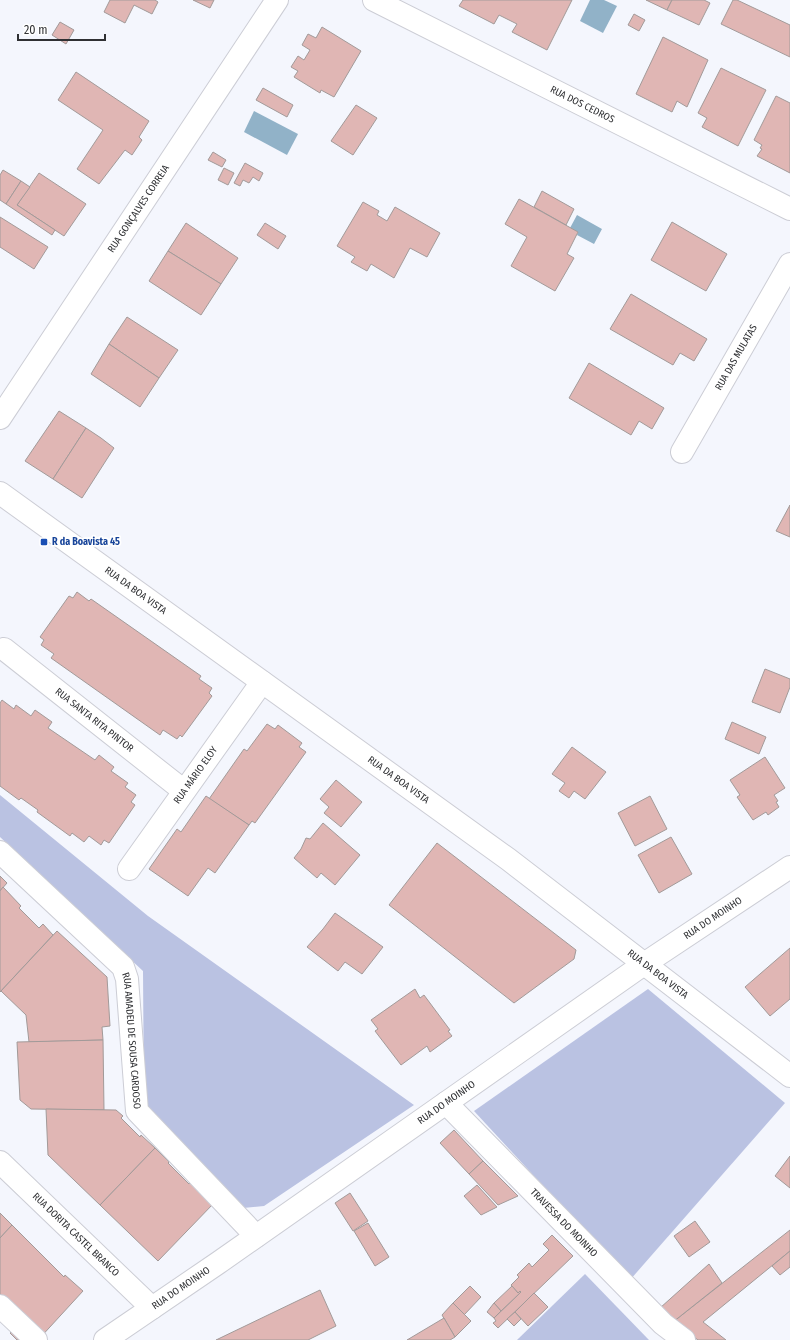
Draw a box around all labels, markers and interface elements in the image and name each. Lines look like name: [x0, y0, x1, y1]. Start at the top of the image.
scale bar: [18, 16, 105, 42]
text: 20 m: [24, 23, 48, 37]
street label: RUA DOS CEDROS: [548, 83, 616, 126]
street label: RUA GONÇALVES CORREIA: [105, 162, 172, 255]
street label: RUA DAS MULATAS: [713, 323, 760, 392]
place label: R da Boavista 45: [52, 536, 120, 548]
marker: R da Boavista 45: [39, 537, 49, 547]
street label: RUA DA BOA VISTA: [102, 564, 169, 617]
street label: RUA SANTA RITA PINTOR: [53, 686, 136, 755]
street label: RUA MÁRIO ELOY: [171, 744, 220, 806]
street label: RUA DA BOA VISTA: [365, 754, 432, 807]
street label: RUA DO MOINHO: [681, 894, 744, 942]
street label: RUA DA BOA VISTA: [625, 947, 691, 1002]
street label: RUA AMADEU DE SOUSA CARDOSO: [119, 971, 143, 1109]
street label: RUA DO MOINHO: [415, 1078, 478, 1127]
street label: TRAVESSA DO MOINHO: [528, 1186, 600, 1260]
street label: RUA DORITA CASTEL BRANCO: [30, 1190, 122, 1279]
street label: RUA DO MOINHO: [150, 1264, 212, 1312]

